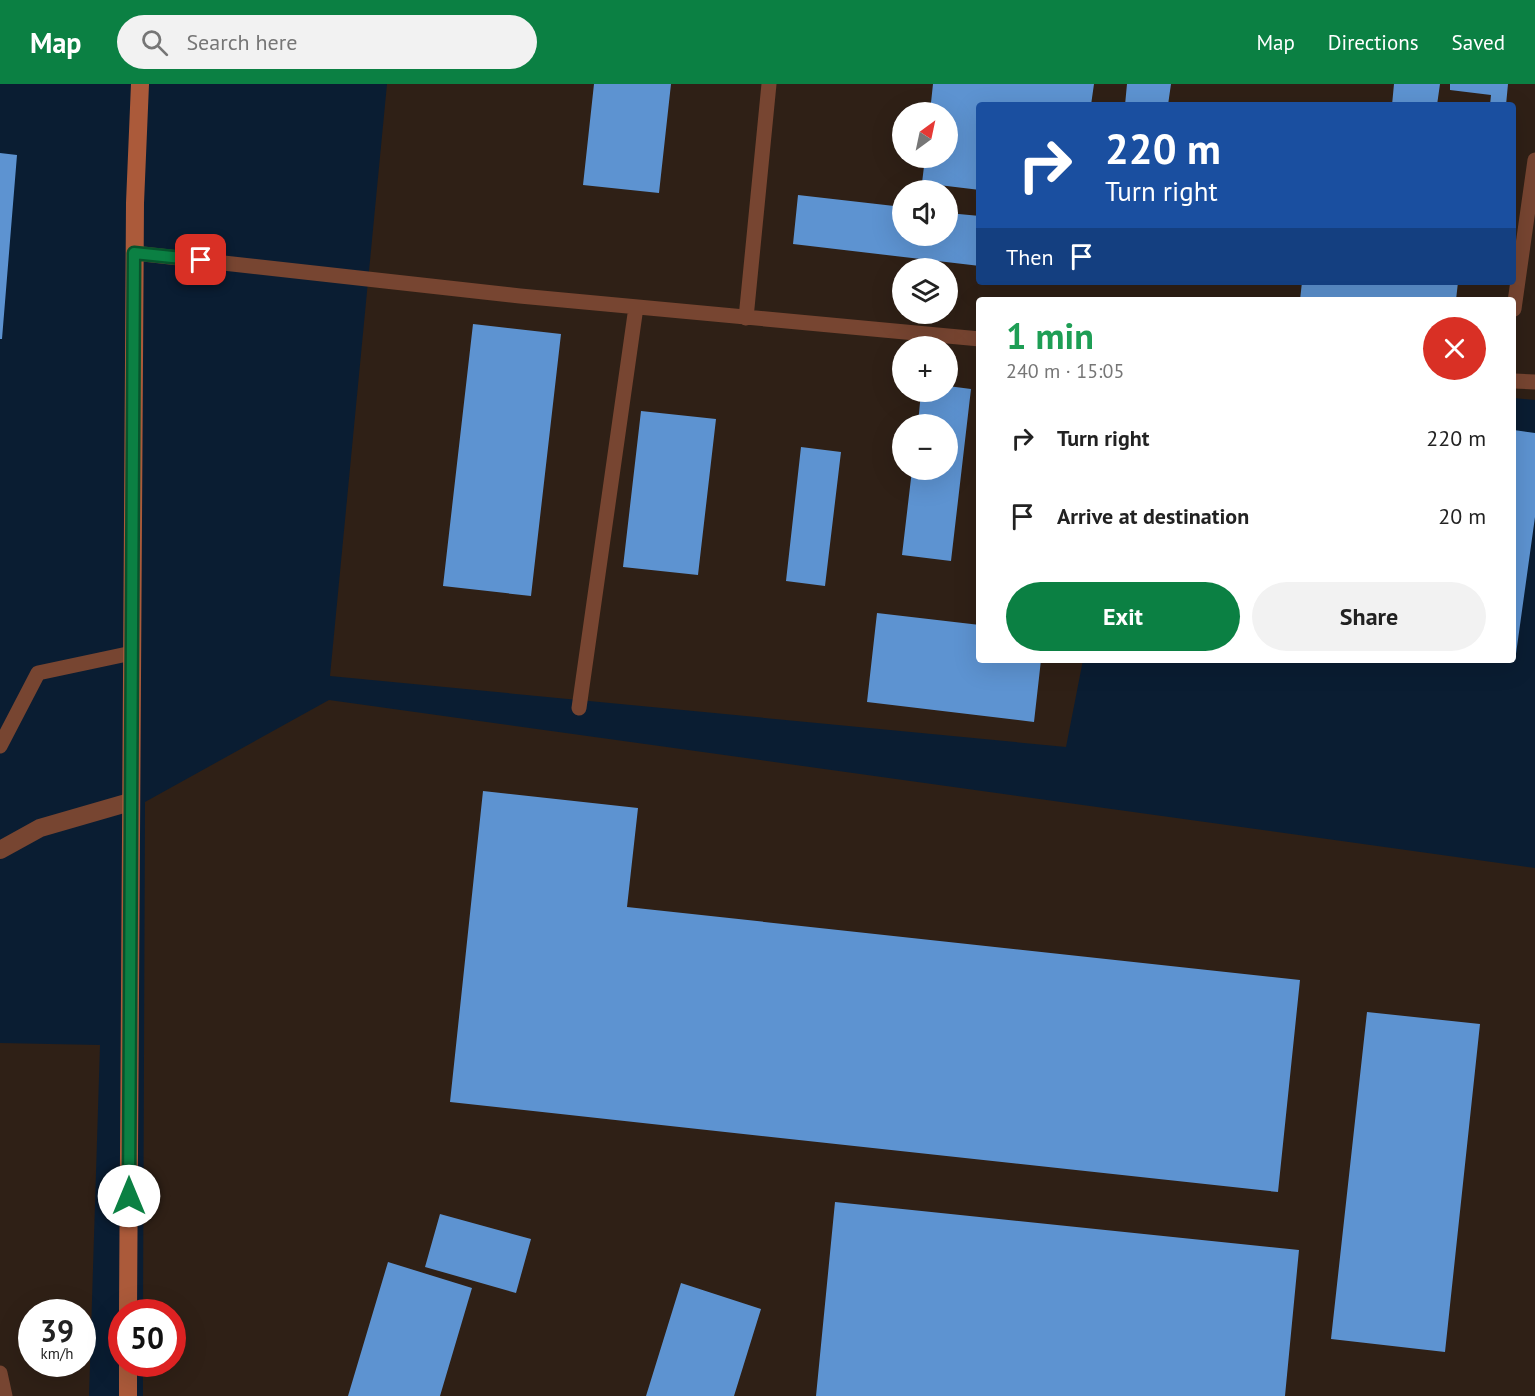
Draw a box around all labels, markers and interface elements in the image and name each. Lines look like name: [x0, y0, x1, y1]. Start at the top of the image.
search box: [117, 15, 537, 69]
text: Map: [30, 24, 81, 61]
icon: search: [138, 26, 171, 59]
text: Search here: [186, 28, 297, 56]
text: Map: [1256, 29, 1295, 56]
text: Directions: [1328, 29, 1419, 56]
text: Saved: [1452, 29, 1505, 56]
north arrow: [892, 102, 958, 168]
map controls: [892, 102, 958, 480]
text: 220 m: [1105, 121, 1221, 176]
icon: right: [1006, 126, 1084, 204]
text: Turn right: [1105, 174, 1218, 208]
button: sound: [892, 180, 958, 246]
pin: [175, 234, 226, 285]
icon: arrive: [1065, 240, 1098, 273]
icon: arrive: [184, 243, 217, 276]
text: Then: [1006, 243, 1053, 271]
button: layers: [892, 258, 958, 324]
text: 1 min: [1006, 312, 1094, 359]
button: close: [1423, 317, 1486, 380]
button: +: [892, 336, 958, 402]
text: 240 m · 15:05: [1006, 358, 1124, 384]
button: −: [892, 414, 958, 480]
icon: right: [1006, 422, 1039, 455]
text: Turn right: [1057, 424, 1149, 452]
text: 220 m: [1426, 424, 1486, 452]
icon: arrive: [1006, 500, 1039, 533]
text: Arrive at destination: [1057, 502, 1249, 530]
text: 20 m: [1438, 502, 1486, 530]
button: Exit: [1006, 582, 1240, 651]
button: Share: [1252, 582, 1486, 651]
position arrow: [97, 1164, 161, 1228]
speed limit sign: 50: [108, 1299, 186, 1377]
text: 39: [40, 1311, 74, 1350]
text: km/h: [41, 1344, 73, 1363]

